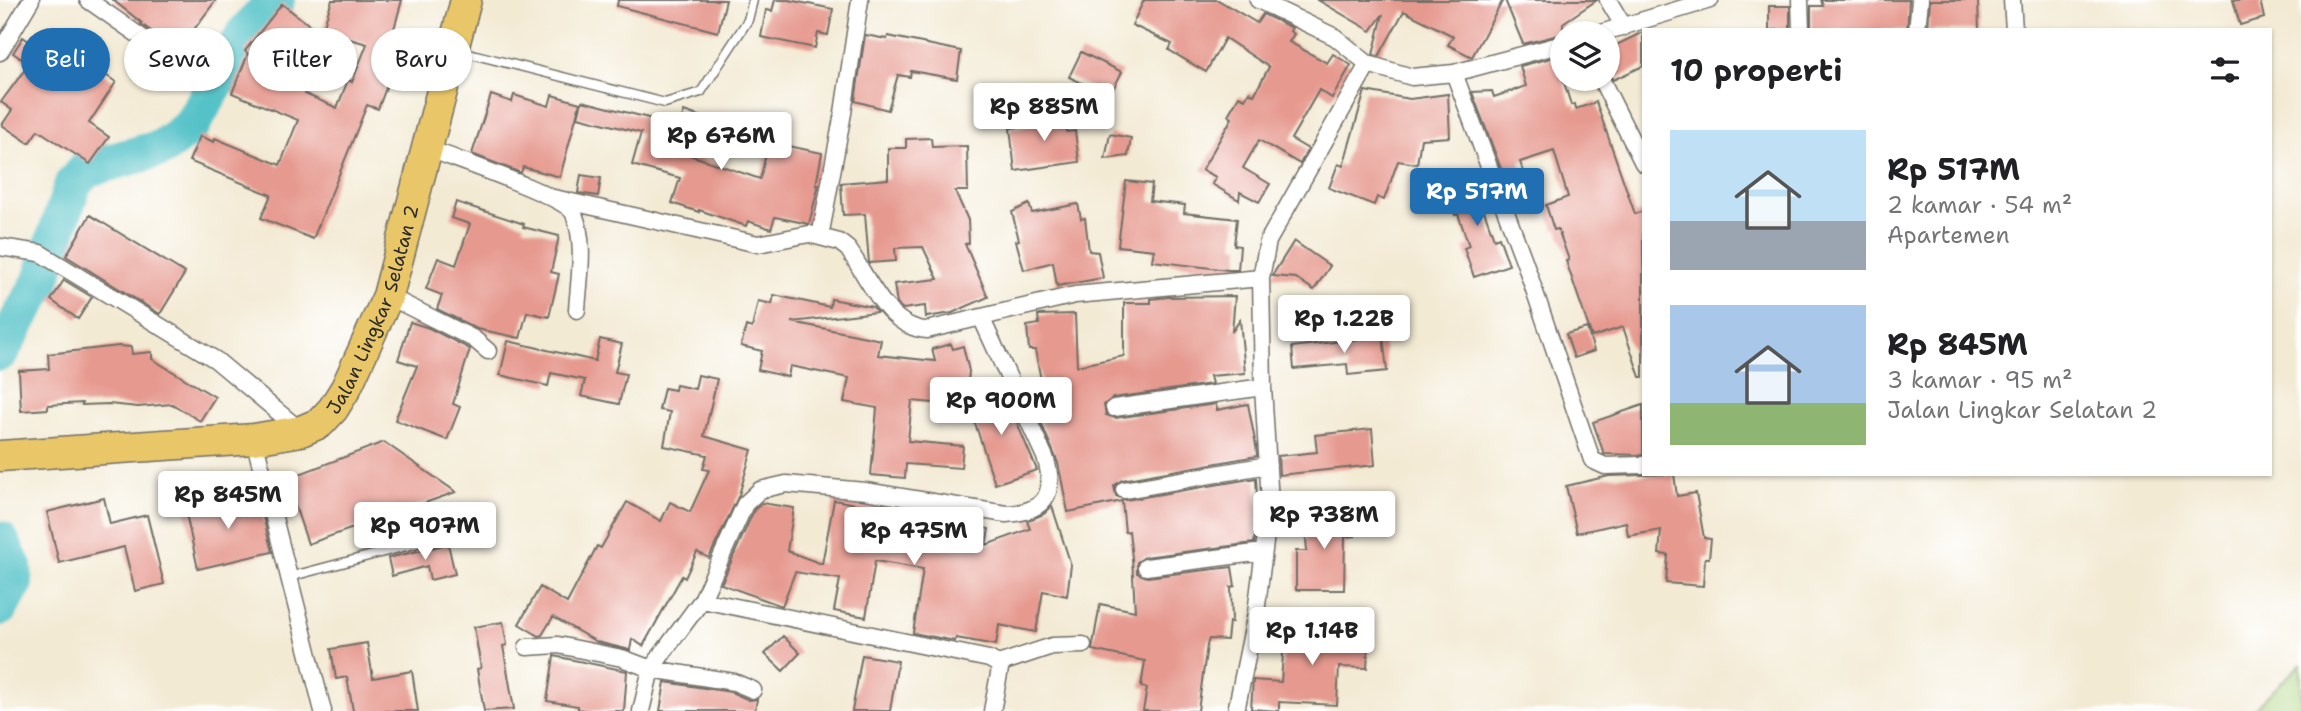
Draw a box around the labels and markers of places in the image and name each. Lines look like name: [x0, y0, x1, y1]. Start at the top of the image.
pin: Rp 885M: [979, 83, 1109, 143]
pin: Rp 676M: [656, 113, 786, 172]
pin: Rp 517M: [1412, 168, 1542, 228]
pin: Rp 1.22B: [1272, 296, 1416, 355]
pin: Rp 900M: [936, 378, 1066, 437]
pin: Rp 845M: [163, 472, 293, 531]
pin: Rp 738M: [1259, 491, 1389, 551]
pin: Rp 907M: [360, 503, 490, 562]
pin: Rp 475M: [849, 508, 979, 567]
pin: Rp 1.14B: [1240, 608, 1384, 667]

